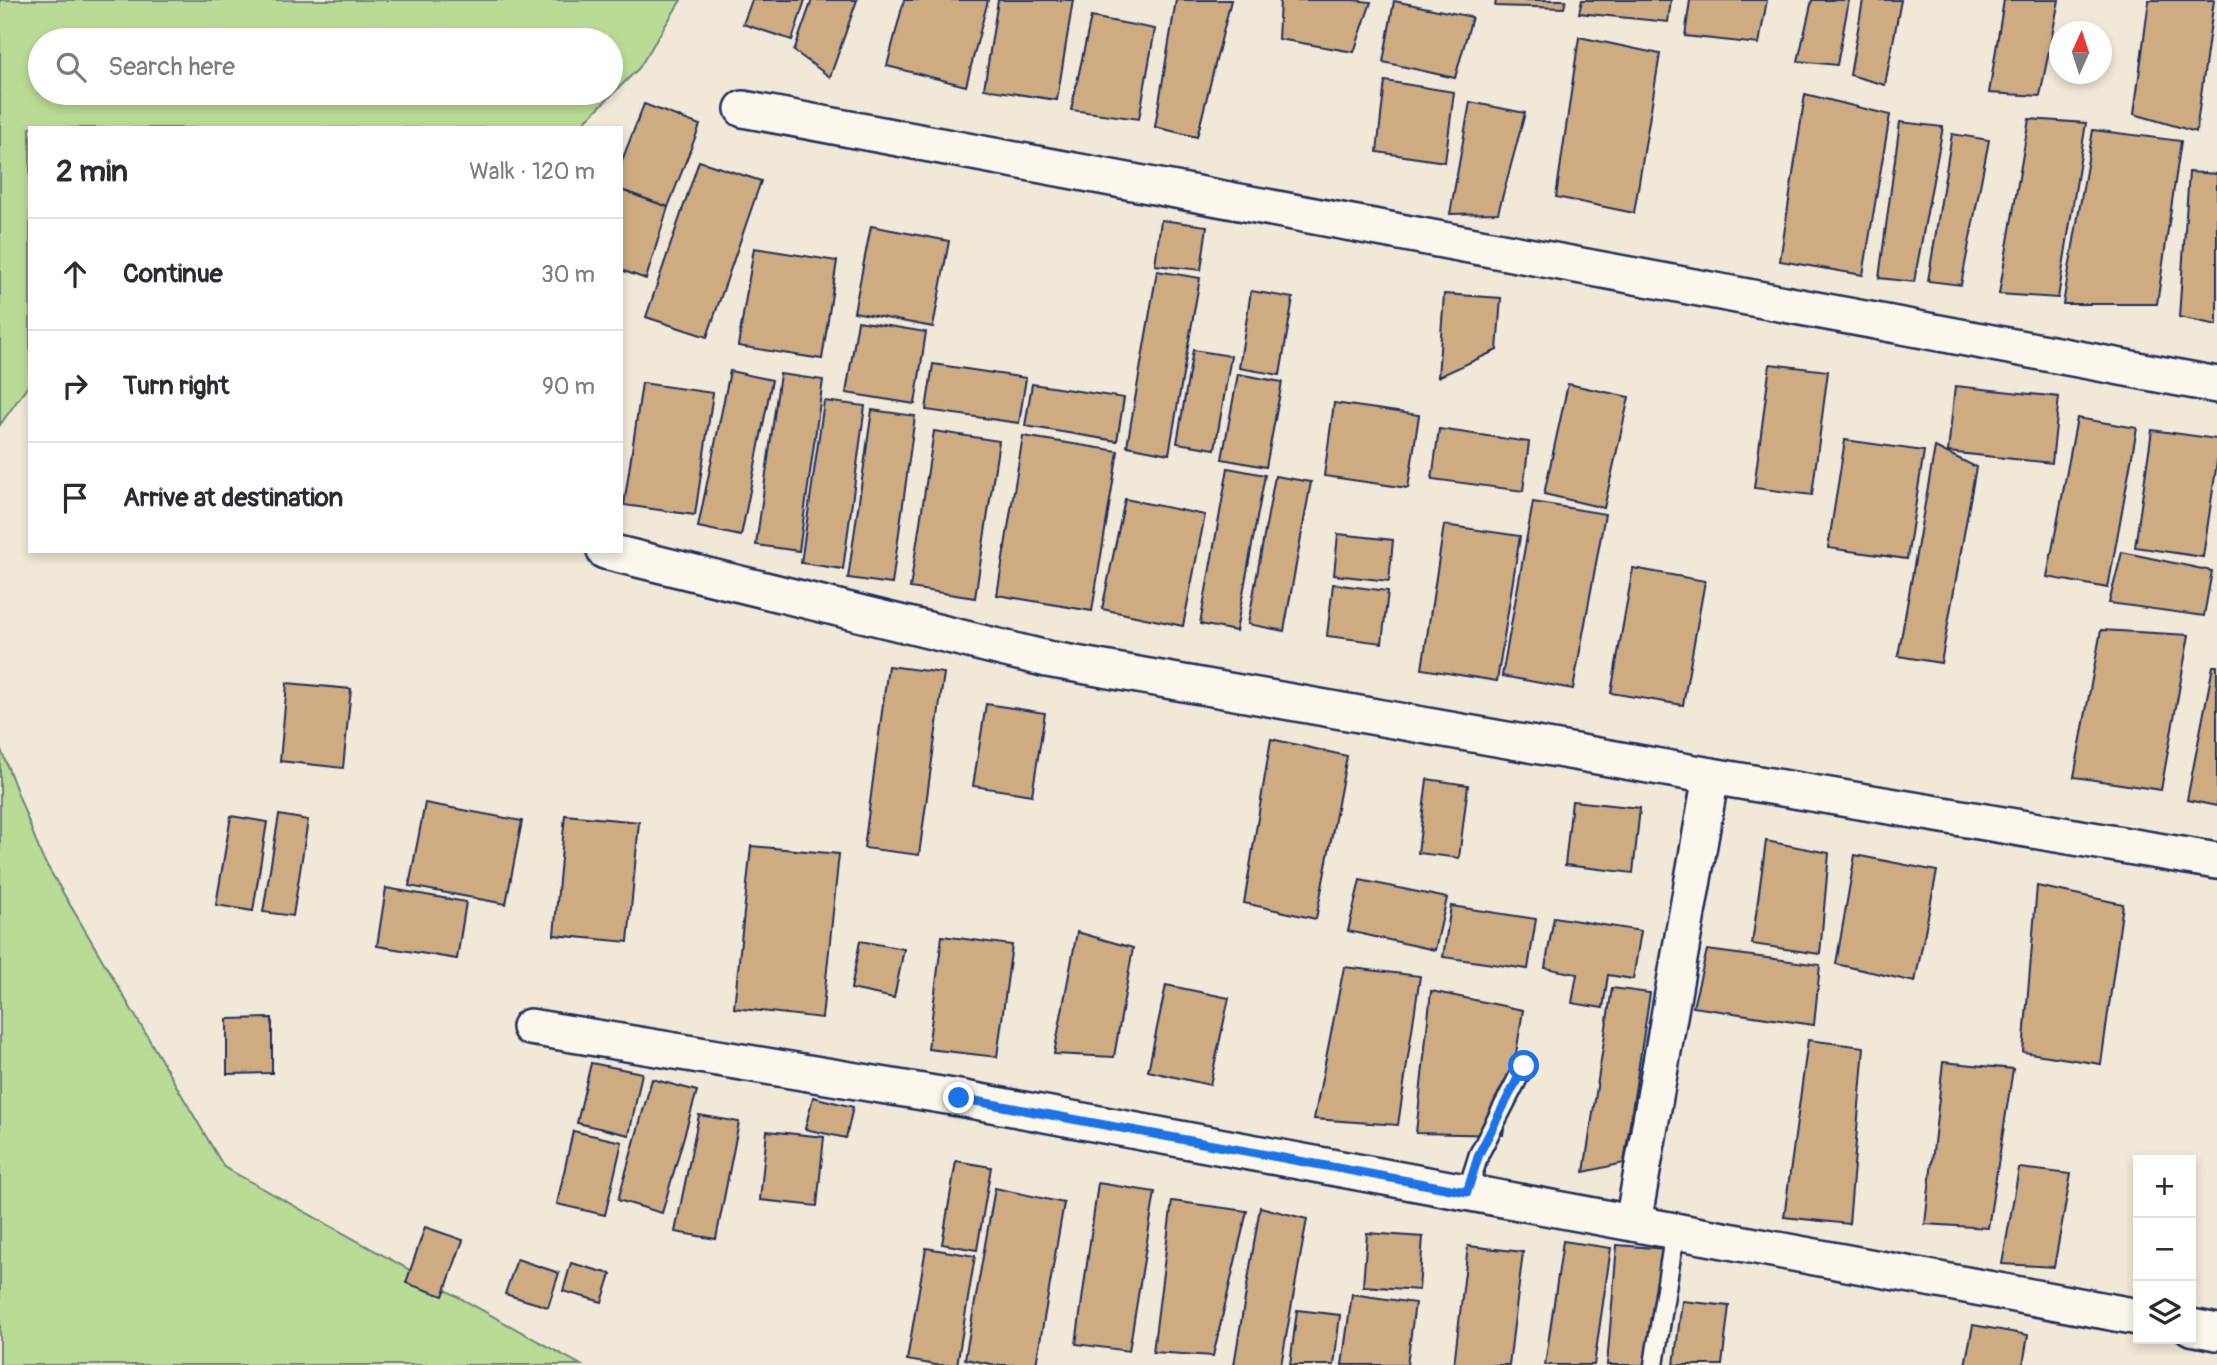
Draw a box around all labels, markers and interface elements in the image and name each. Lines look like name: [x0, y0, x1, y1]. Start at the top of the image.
north arrow: [2049, 21, 2112, 84]
search box: [28, 28, 623, 105]
icon: search: [52, 48, 90, 86]
text: Search here: [108, 51, 235, 83]
text: 2 min: [56, 153, 128, 190]
text: Walk · 120 m: [469, 157, 595, 186]
icon: ahead: [56, 255, 94, 293]
text: Continue: [123, 258, 223, 290]
text: 30 m: [541, 260, 595, 289]
icon: right: [56, 367, 94, 405]
text: Turn right: [123, 370, 229, 402]
text: 90 m: [542, 372, 595, 401]
icon: arrive: [56, 479, 94, 517]
text: Arrive at destination: [123, 482, 343, 514]
route start: [1508, 1050, 1539, 1081]
route end: [943, 1082, 974, 1113]
map controls: [2133, 1155, 2196, 1344]
button: +: [2133, 1155, 2196, 1218]
button: −: [2133, 1218, 2196, 1281]
button: layers: [2133, 1281, 2196, 1344]

